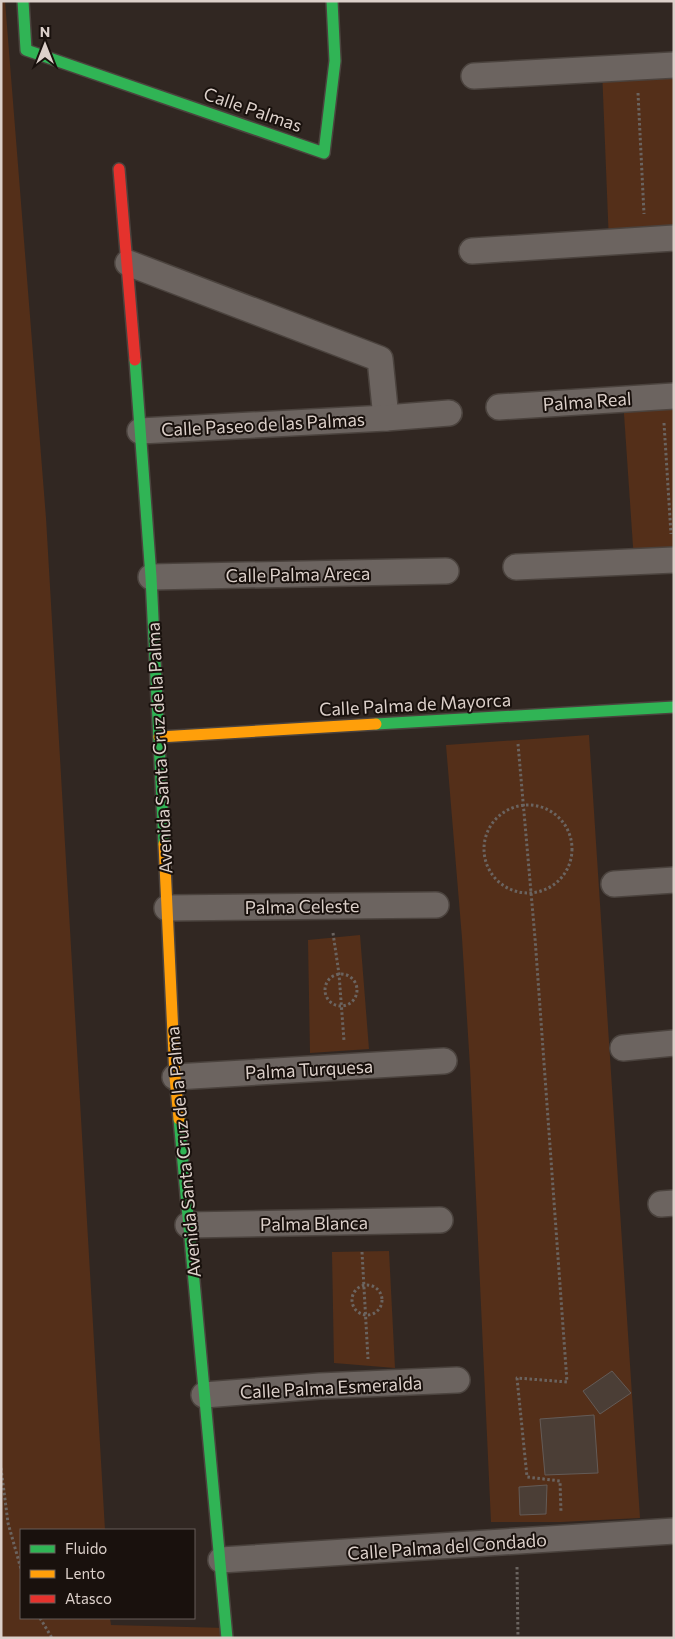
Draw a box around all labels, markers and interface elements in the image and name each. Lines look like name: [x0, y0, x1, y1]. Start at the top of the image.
north arrow: [20, 20, 70, 70]
text: N: [40, 23, 50, 40]
street label: Calle Palmas: [201, 82, 305, 136]
street label: Palma Real: [542, 387, 632, 415]
street label: Calle Paseo de las Palmas: [161, 408, 365, 440]
street label: Calle Palma Areca: [225, 562, 371, 586]
street label: Avenida Santa Cruz de la Palma: [141, 622, 177, 874]
street label: Calle Palma de Mayorca: [318, 688, 512, 720]
street label: Palma Celeste: [245, 894, 359, 918]
street label: Avenida Santa Cruz de la Palma: [161, 1026, 205, 1278]
street label: Palma Turquesa: [244, 1055, 374, 1083]
street label: Palma Blanca: [260, 1211, 368, 1235]
street label: Calle Palma Esmeralda: [239, 1371, 423, 1403]
street label: Calle Palma del Condado: [346, 1528, 548, 1564]
legend: [20, 1529, 195, 1619]
text: Fluido: [65, 1539, 107, 1557]
text: Lento: [65, 1564, 105, 1582]
text: Atasco: [65, 1589, 112, 1607]

